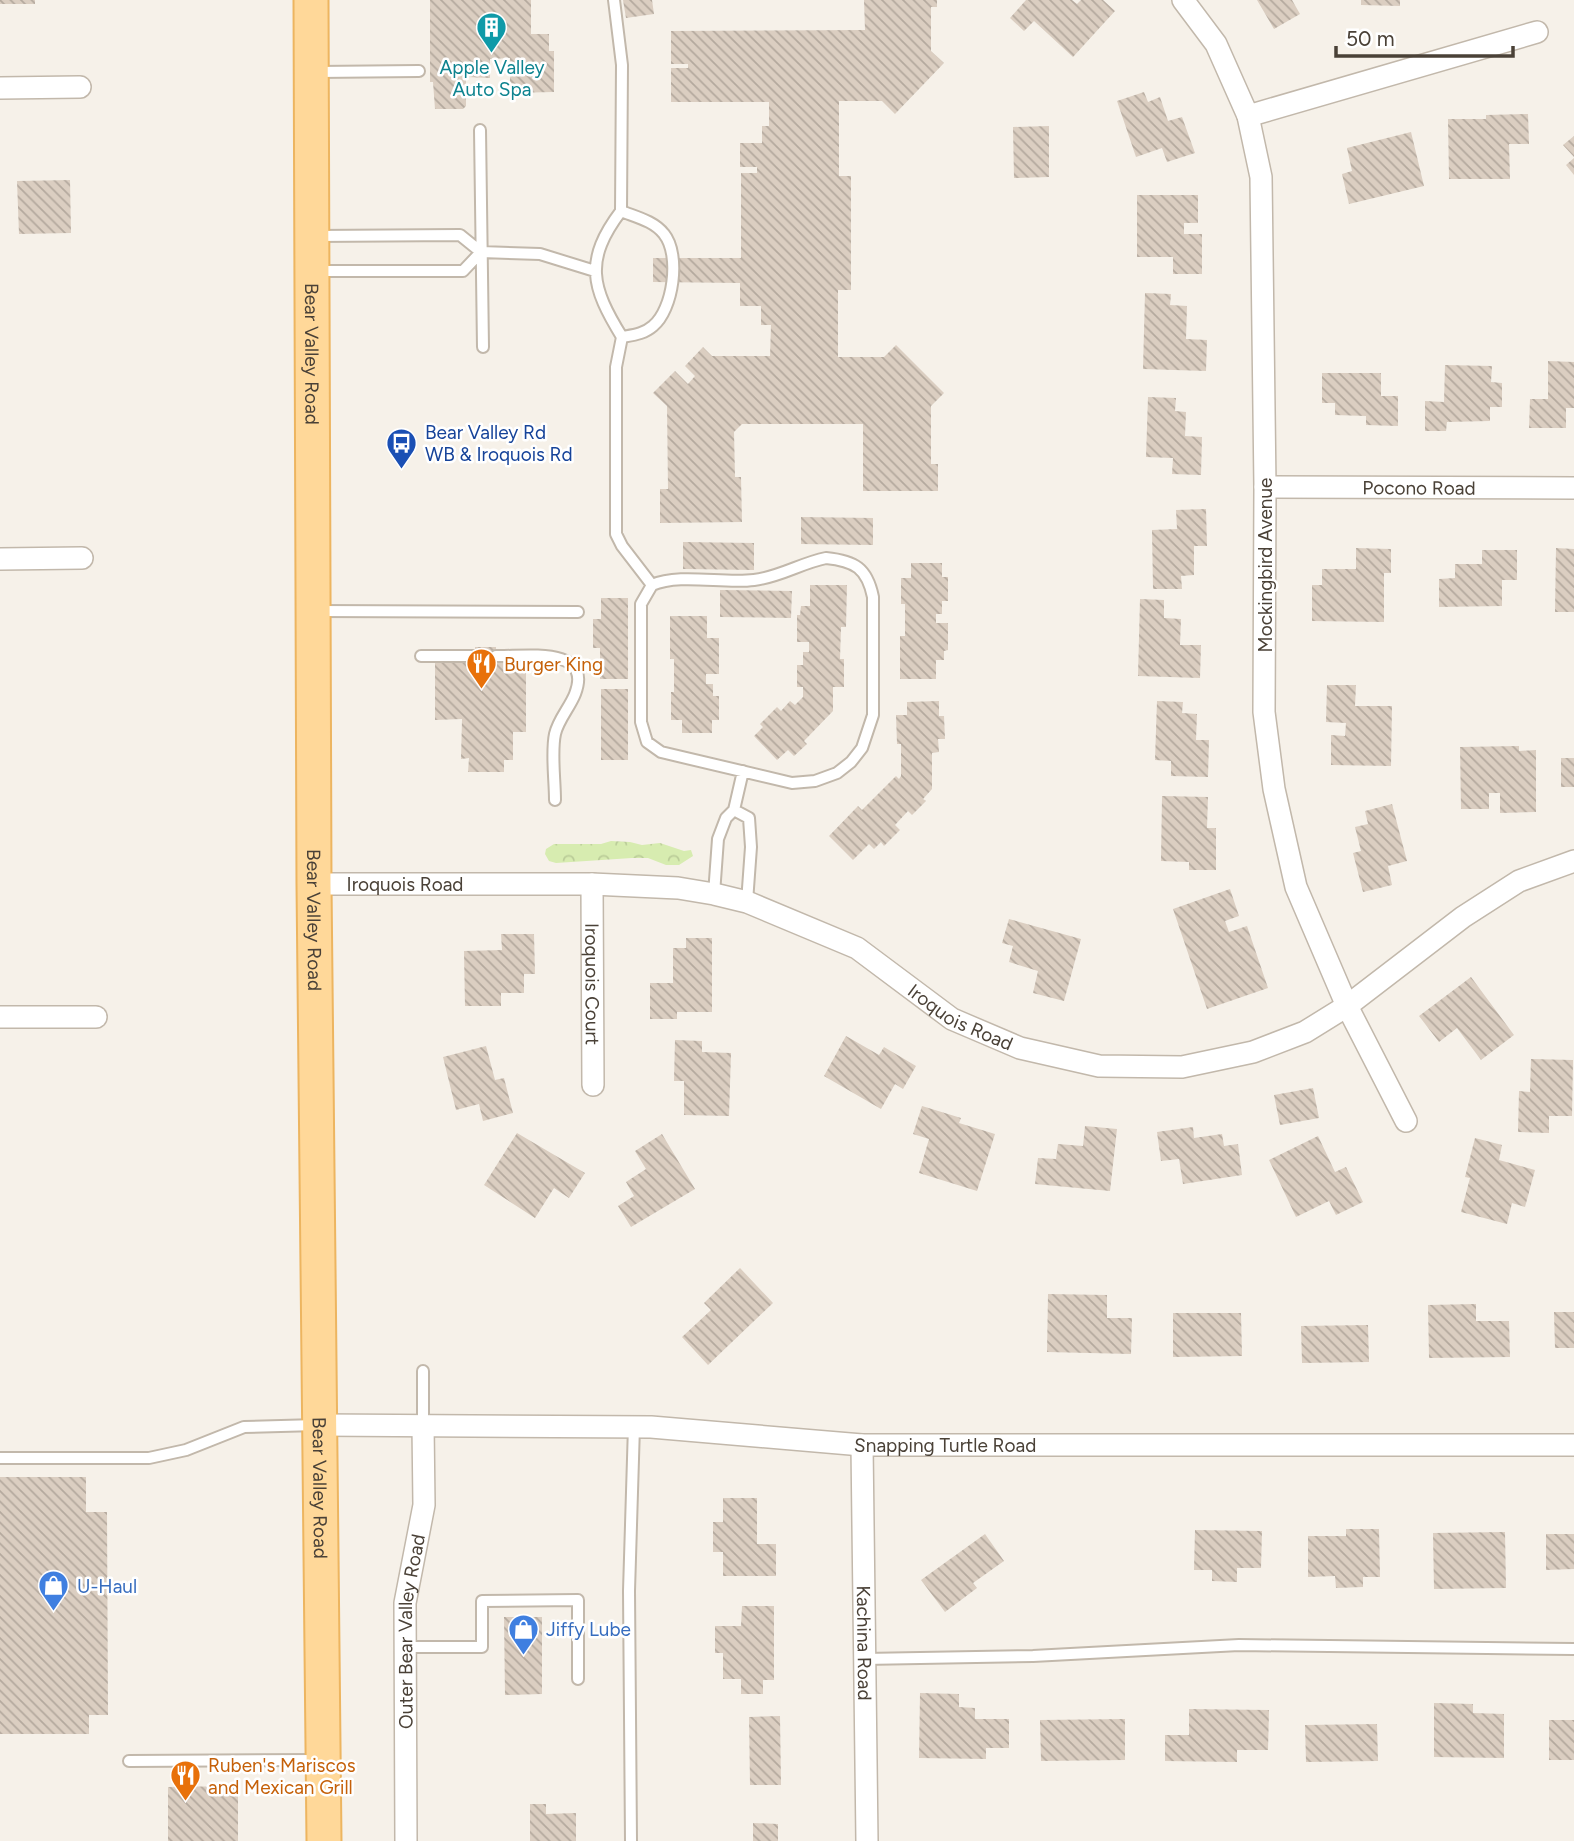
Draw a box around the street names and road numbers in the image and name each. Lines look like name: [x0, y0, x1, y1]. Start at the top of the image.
street label: Bear Valley Road: [300, 283, 324, 425]
street label: Pocono Road: [1362, 476, 1476, 499]
street label: Mockingbird Avenue: [1254, 478, 1277, 652]
street label: Bear Valley Road: [302, 849, 327, 991]
street label: Iroquois Road: [346, 873, 464, 896]
street label: Iroquois Court: [581, 923, 604, 1045]
street label: Iroquois Road: [904, 979, 1016, 1055]
street label: Bear Valley Road: [308, 1417, 333, 1559]
street label: Snapping Turtle Road: [853, 1433, 1036, 1457]
street label: Outer Bear Valley Road: [393, 1532, 430, 1729]
street label: Kachina Road: [852, 1585, 877, 1701]

